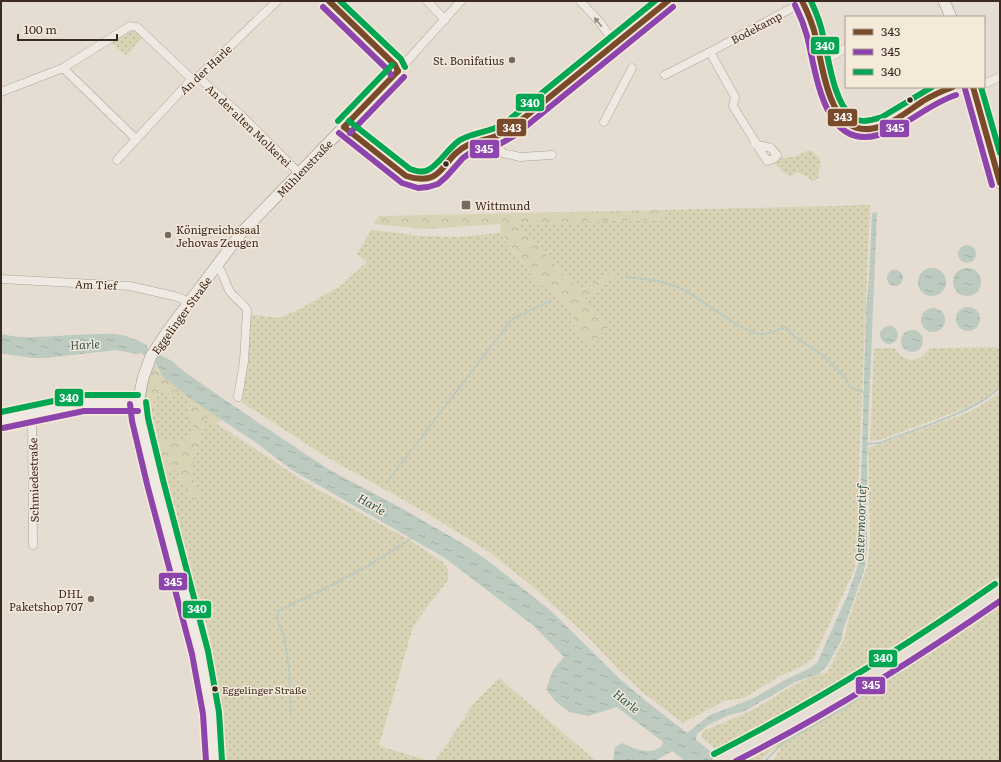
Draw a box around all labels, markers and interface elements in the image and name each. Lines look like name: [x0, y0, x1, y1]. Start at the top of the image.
street label: Bodekamp: [728, 7, 785, 47]
scale bar: [18, 16, 117, 42]
one-way arrow: [594, 16, 603, 27]
legend: [845, 16, 985, 88]
text: 100 m: [24, 20, 57, 38]
text: 343: [881, 22, 901, 40]
line badge: 340: [810, 36, 840, 55]
text: 340: [815, 37, 835, 53]
street label: An der Harle: [175, 40, 235, 97]
text: 345: [881, 42, 900, 60]
place label: St. Bonifatius: [433, 52, 504, 68]
marker: St. Bonifatius: [507, 55, 517, 65]
text: 340: [881, 62, 901, 80]
street label: An der alten Molkerei: [203, 80, 296, 170]
line badge: 340: [515, 93, 545, 112]
text: 340: [520, 94, 540, 110]
unlabelled marker: [905, 95, 915, 105]
line badge: 343: [827, 108, 858, 127]
text: 343: [834, 108, 852, 124]
line badge: 343: [496, 118, 527, 137]
text: 343: [503, 119, 521, 135]
line badge: 345: [879, 119, 910, 138]
text: 345: [886, 119, 904, 135]
street label: Mühlenstraße: [272, 135, 336, 200]
line badge: 345: [469, 139, 500, 159]
text: 345: [475, 140, 493, 156]
unlabelled marker: [441, 159, 451, 169]
place label: Wittmund: [475, 197, 530, 213]
marker: Wittmund: [460, 199, 472, 211]
place label: Königreichssaal Jehovas Zeugen: [176, 221, 260, 250]
marker: Königreichssaal Jehovas Zeugen: [163, 230, 173, 240]
street label: Eggelinger Straße: [147, 272, 215, 357]
street label: Am Tief: [75, 275, 118, 293]
water label: Harle: [70, 334, 101, 354]
line badge: 340: [54, 388, 84, 407]
text: 340: [59, 389, 79, 405]
street label: Schmiedestraße: [24, 437, 42, 523]
water label: Ostermoortief: [850, 483, 870, 562]
water label: Harle: [355, 489, 390, 519]
line badge: 345: [158, 572, 188, 591]
text: 345: [164, 573, 182, 589]
place label: DHL Paketshop 707: [9, 585, 83, 614]
marker: DHL Paketshop 707: [86, 594, 96, 604]
line badge: 340: [182, 600, 212, 619]
text: 340: [187, 600, 207, 616]
line badge: 340: [868, 649, 898, 668]
text: 340: [873, 649, 893, 665]
line badge: 345: [855, 676, 886, 695]
text: 345: [862, 676, 880, 692]
place label: Eggelinger Straße: [222, 682, 307, 697]
marker: Eggelinger Straße: [210, 684, 220, 694]
water label: Harle: [610, 685, 645, 718]

